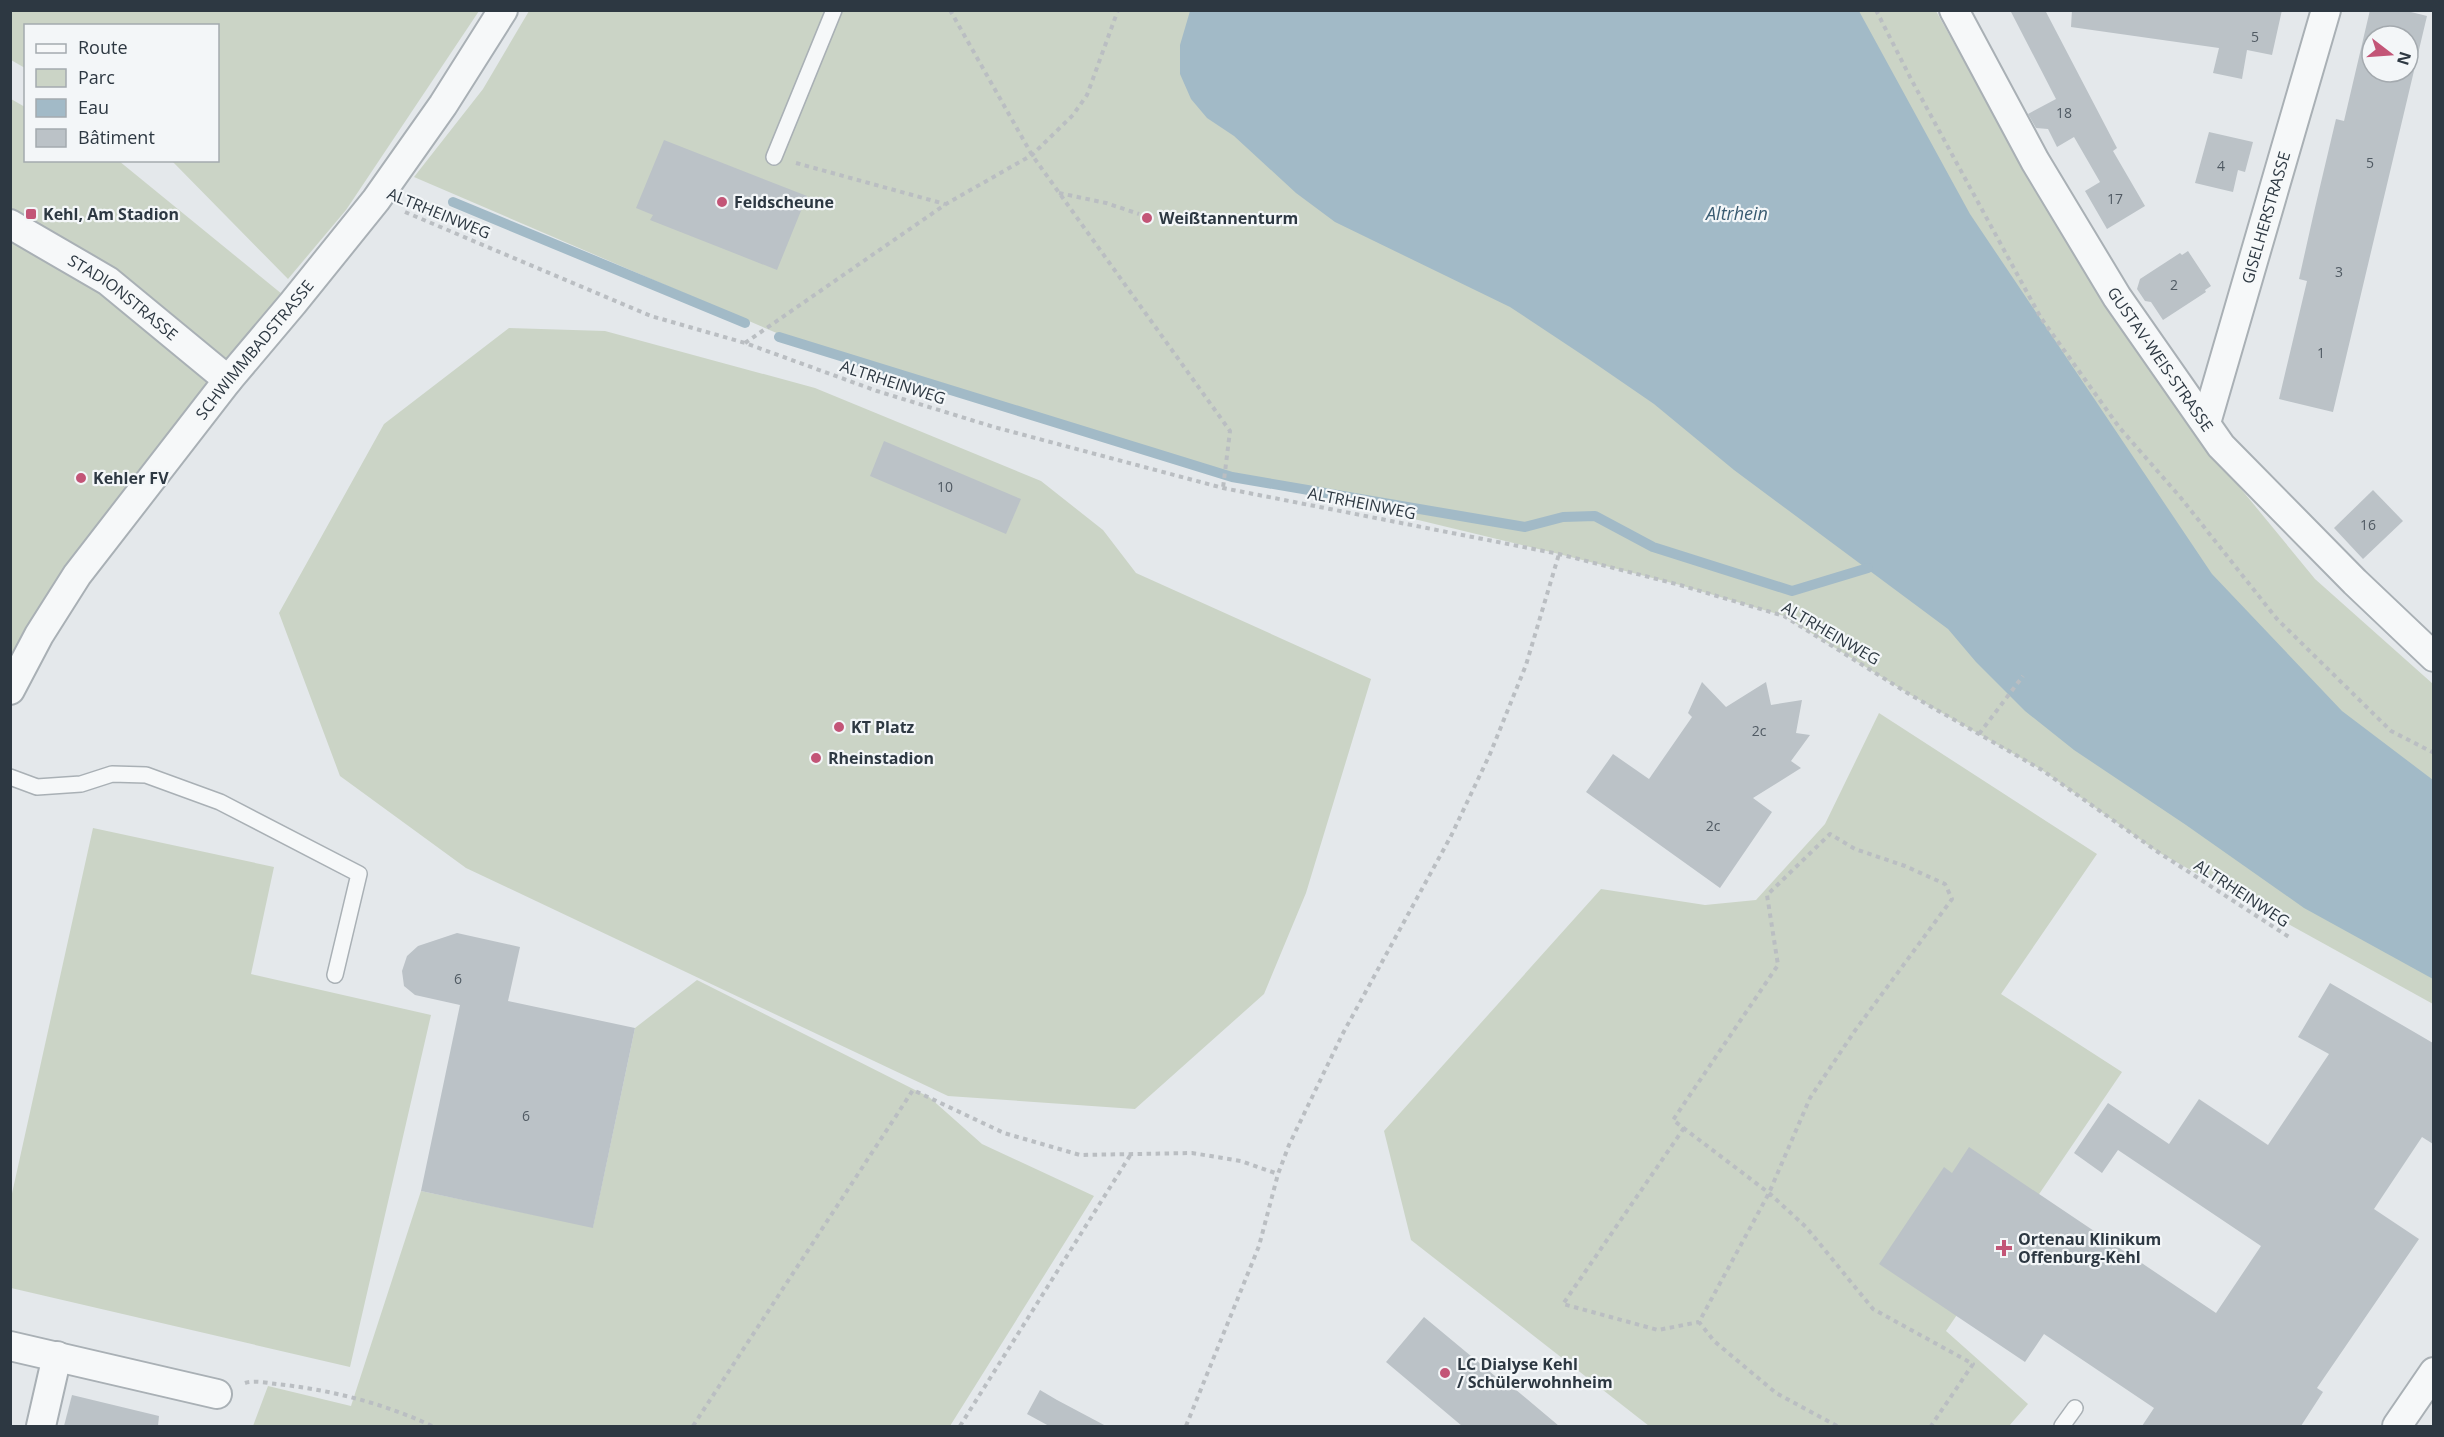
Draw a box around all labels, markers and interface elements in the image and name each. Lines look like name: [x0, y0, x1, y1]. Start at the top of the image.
legend: [24, 24, 219, 162]
north arrow: [2360, 24, 2420, 84]
house number: 5: [2251, 27, 2259, 46]
text: Route: [78, 35, 128, 59]
text: N: [2392, 49, 2417, 68]
text: Parc: [78, 65, 115, 89]
text: Eau: [78, 95, 109, 119]
house number: 18: [2056, 103, 2072, 122]
text: Bâtiment: [78, 125, 155, 149]
street label: GISELHERSTRASSE: [2236, 149, 2295, 286]
house number: 5: [2366, 153, 2374, 172]
house number: 4: [2217, 156, 2225, 175]
street label: ALTRHEINWEG: [384, 182, 494, 244]
house number: 17: [2107, 189, 2123, 208]
place label: Feldscheune: [734, 191, 834, 213]
marker: Feldscheune: [715, 195, 729, 209]
water label: Altrhein: [1704, 201, 1768, 225]
place label: Kehl, Am Stadion: [43, 203, 179, 225]
marker: Kehl, Am Stadion: [24, 207, 38, 221]
place label: Weißtannenturm: [1159, 207, 1298, 229]
marker: Weißtannenturm: [1140, 211, 1154, 225]
street label: STADIONSTRASSE: [64, 249, 183, 345]
house number: 3: [2335, 262, 2343, 281]
street label: SCHWIMMBADSTRASSE: [190, 275, 318, 424]
house number: 2: [2170, 275, 2178, 294]
street label: GUSTAV-WEIS-STRASSE: [2102, 283, 2219, 436]
house number: 1: [2317, 343, 2325, 362]
street label: ALTRHEINWEG: [837, 355, 949, 409]
place label: Kehler FV: [93, 467, 169, 489]
marker: Kehler FV: [74, 471, 88, 485]
house number: 10: [937, 477, 953, 496]
street label: ALTRHEINWEG: [1306, 482, 1418, 524]
house number: 16: [2360, 515, 2376, 534]
street label: ALTRHEINWEG: [1778, 596, 1884, 670]
place label: KT Platz: [851, 716, 915, 738]
marker: KT Platz: [832, 720, 846, 734]
house number: 2c: [1752, 721, 1767, 740]
place label: Rheinstadion: [828, 747, 934, 769]
marker: Rheinstadion: [809, 751, 823, 765]
house number: 2c: [1706, 816, 1721, 835]
street label: ALTRHEINWEG: [2190, 854, 2294, 932]
house number: 6: [454, 969, 462, 988]
house number: 6: [522, 1106, 530, 1125]
place label: Ortenau Klinikum Offenburg-Kehl: [2018, 1228, 2161, 1268]
marker: Ortenau Klinikum Offenburg-Kehl: [1995, 1239, 2013, 1257]
place label: LC Dialyse Kehl / Schülerwohnheim: [1457, 1353, 1613, 1393]
marker: LC Dialyse Kehl / Schülerwohnheim: [1438, 1366, 1452, 1380]

